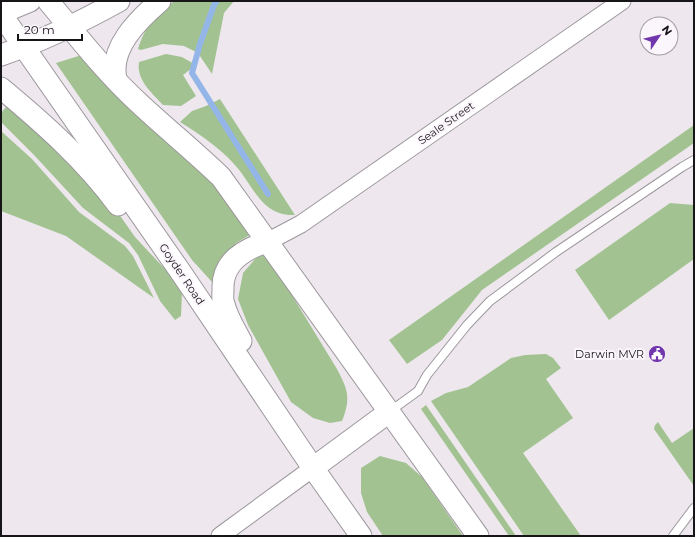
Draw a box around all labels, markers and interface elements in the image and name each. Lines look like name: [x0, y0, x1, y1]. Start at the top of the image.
scale bar: [18, 16, 82, 42]
north arrow: [639, 16, 679, 56]
text: 20 m: [24, 22, 55, 37]
text: N: [659, 23, 675, 38]
street label: Seale Street: [415, 98, 477, 148]
street label: Goyder Road: [156, 241, 208, 307]
public building icon: Darwin MVR: [647, 344, 667, 364]
place label: Darwin MVR: [575, 347, 644, 361]

